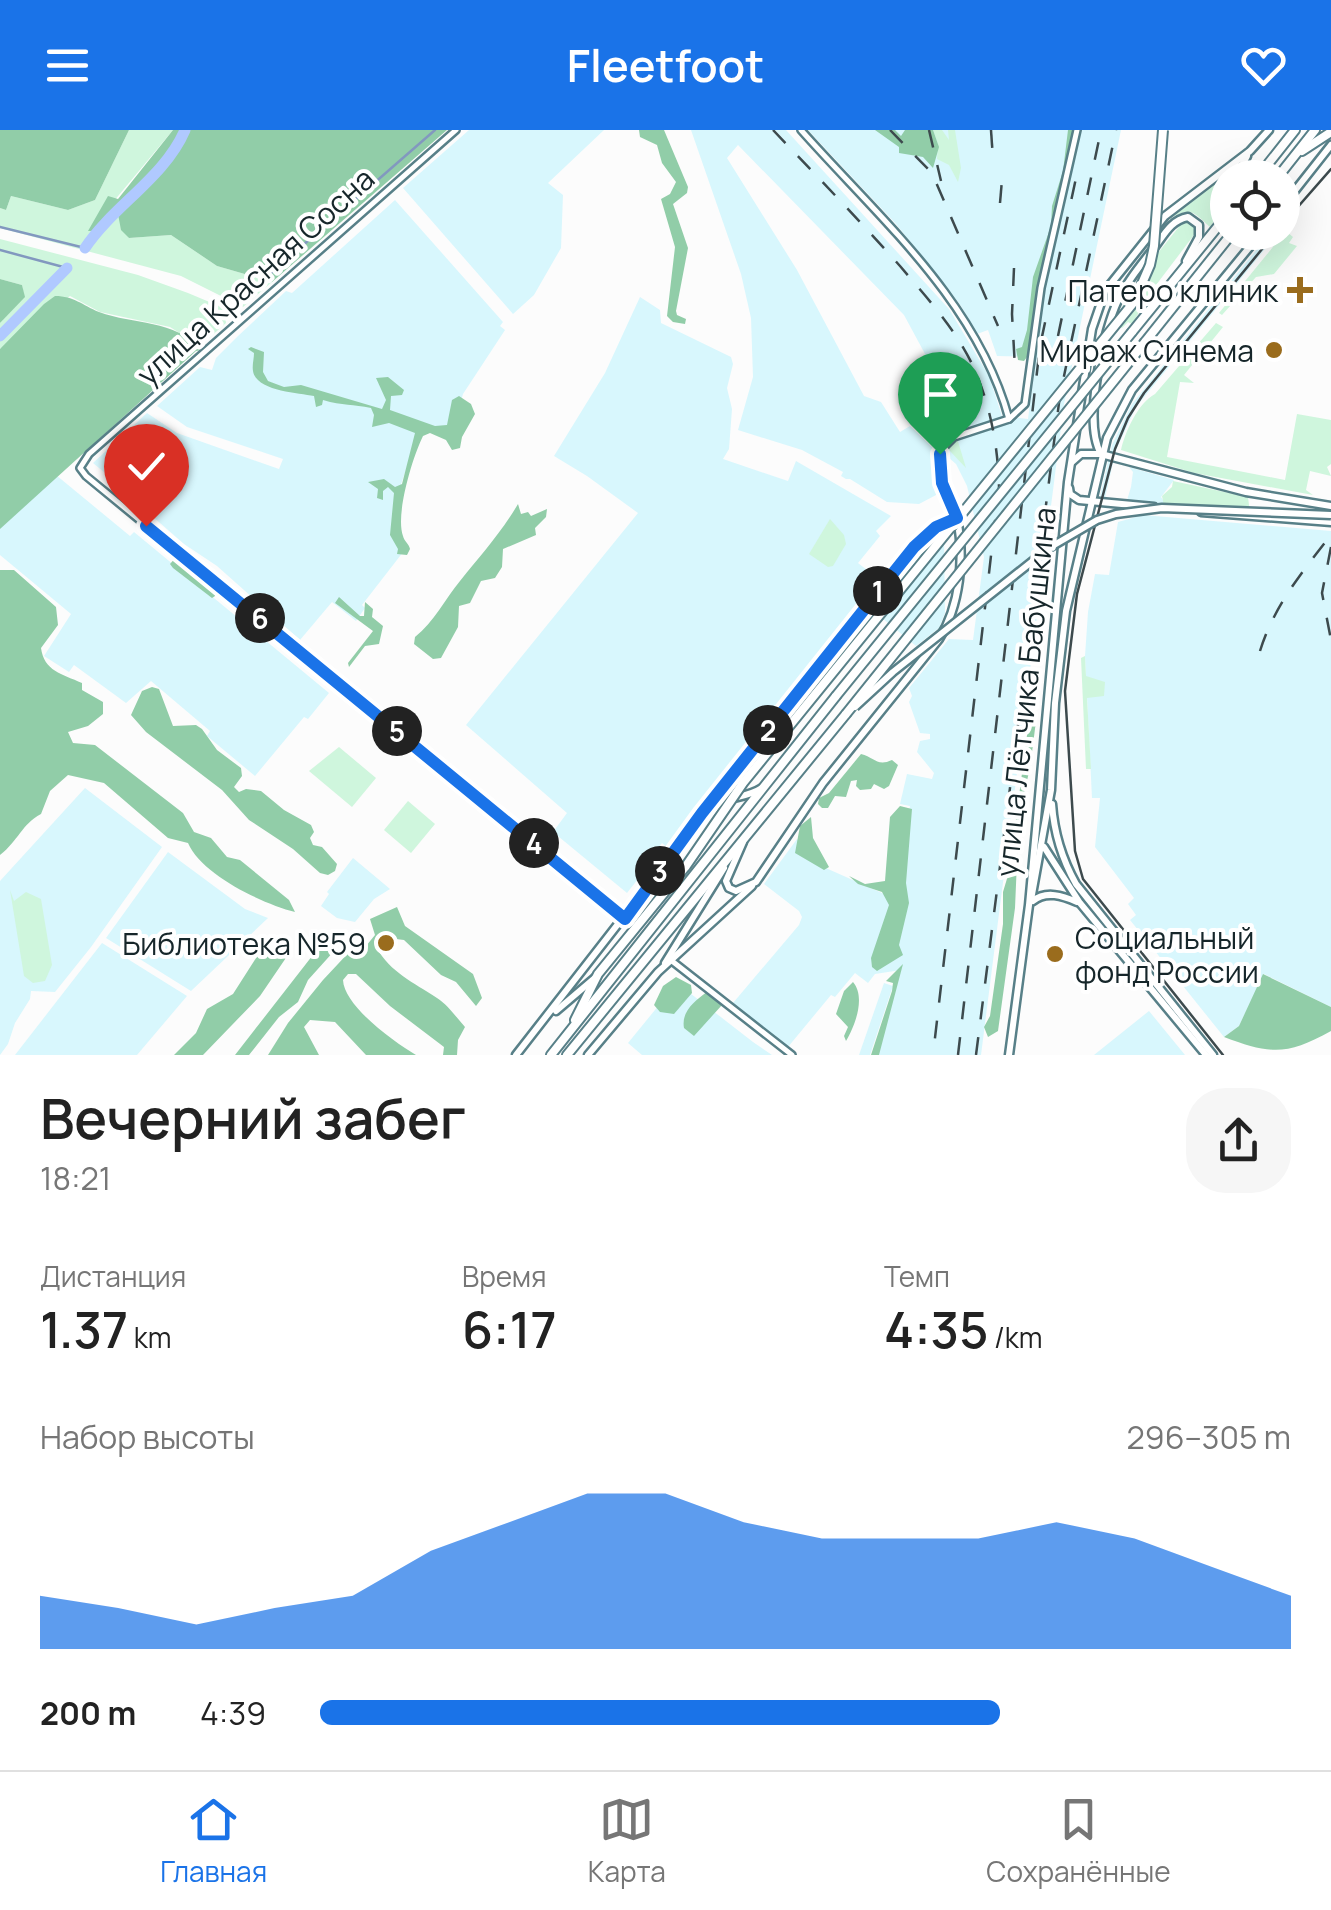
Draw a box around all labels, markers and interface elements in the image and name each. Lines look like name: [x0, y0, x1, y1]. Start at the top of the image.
text: Fleetfoot: [567, 34, 764, 96]
icon: menu: [40, 38, 95, 93]
icon: heart: [1236, 38, 1291, 93]
street label: улица Красная Сосна: [127, 158, 383, 394]
map controls: [1210, 160, 1300, 250]
button: locate: [1210, 160, 1300, 250]
place label: Патеро клиник: [1068, 270, 1279, 311]
marker: Патеро клиник: [1287, 277, 1313, 303]
place label: Мираж Синема: [1040, 330, 1254, 371]
marker: Мираж Синема: [1263, 339, 1285, 361]
pin: [898, 352, 983, 455]
icon: arrive: [913, 367, 968, 422]
pin: [104, 424, 189, 527]
icon: check: [119, 439, 174, 494]
street label: улица Лётчика Бабушкина: [985, 505, 1065, 879]
pin: 1: [853, 566, 903, 616]
text: 1: [872, 572, 884, 610]
pin: 6: [235, 593, 285, 643]
text: 6: [251, 599, 269, 637]
pin: 2: [743, 705, 793, 755]
pin: 5: [372, 706, 422, 756]
text: 2: [760, 711, 776, 749]
text: 5: [389, 712, 405, 750]
pin: 4: [509, 818, 559, 868]
text: 4: [525, 824, 543, 862]
pin: 3: [635, 846, 685, 896]
text: 3: [652, 852, 668, 890]
place label: Социальный фонд России: [1075, 917, 1259, 992]
place label: Библиотека №59: [122, 923, 366, 964]
marker: Библиотека №59: [375, 932, 397, 954]
marker: Социальный фонд России: [1044, 943, 1066, 965]
text: Вечерний забег: [40, 1080, 466, 1156]
button: share: [1186, 1088, 1291, 1193]
text: 18:21: [40, 1156, 111, 1200]
text: Дистанция: [40, 1257, 186, 1295]
text: Время: [462, 1257, 547, 1295]
text: Темп: [884, 1257, 950, 1295]
text: 1.37: [40, 1295, 128, 1363]
text: 6:17: [462, 1295, 557, 1363]
text: 4:35: [884, 1295, 988, 1363]
text: km: [128, 1318, 171, 1356]
text: /km: [988, 1318, 1042, 1356]
text: Набор высоты: [40, 1415, 255, 1459]
text: 296–305 m: [1127, 1415, 1291, 1459]
text: 200 m: [40, 1691, 136, 1735]
text: 4:39: [200, 1691, 266, 1735]
tab: Главная: [160, 1792, 267, 1890]
tab: Карта: [588, 1792, 666, 1890]
tab: Сохранённые: [986, 1792, 1171, 1890]

